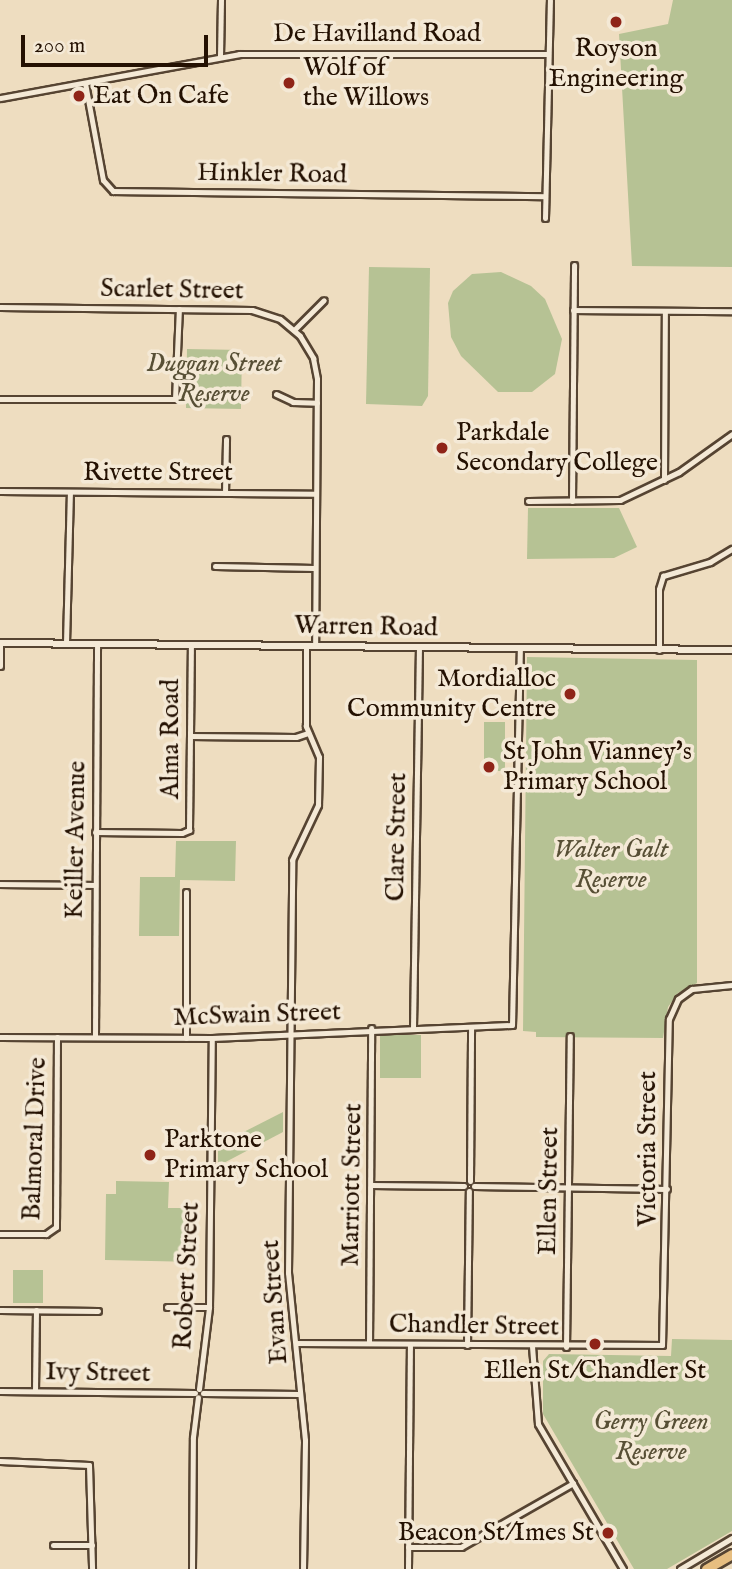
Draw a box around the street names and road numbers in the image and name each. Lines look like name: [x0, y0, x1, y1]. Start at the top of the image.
street label: De Havilland Road: [273, 18, 481, 50]
street label: Hinkler Road: [197, 157, 347, 191]
street label: Scarlet Street: [100, 273, 244, 307]
street label: Rivette Street: [83, 457, 233, 489]
street label: Warren Road: [294, 610, 438, 644]
street label: Alma Road: [155, 679, 187, 799]
street label: Keiller Avenue: [59, 761, 93, 919]
street label: Clare Street: [380, 772, 414, 902]
street label: McSwain Street: [173, 996, 341, 1034]
street label: Balmoral Drive: [17, 1057, 53, 1221]
street label: Victoria Street: [632, 1071, 664, 1227]
street label: Marriott Street: [335, 1103, 369, 1267]
street label: Ellen Street: [532, 1127, 566, 1255]
street label: Robert Street: [168, 1201, 206, 1351]
street label: Evan Street: [255, 1239, 295, 1365]
street label: Chandler Street: [389, 1309, 559, 1343]
street label: Ivy Street: [45, 1356, 151, 1390]

